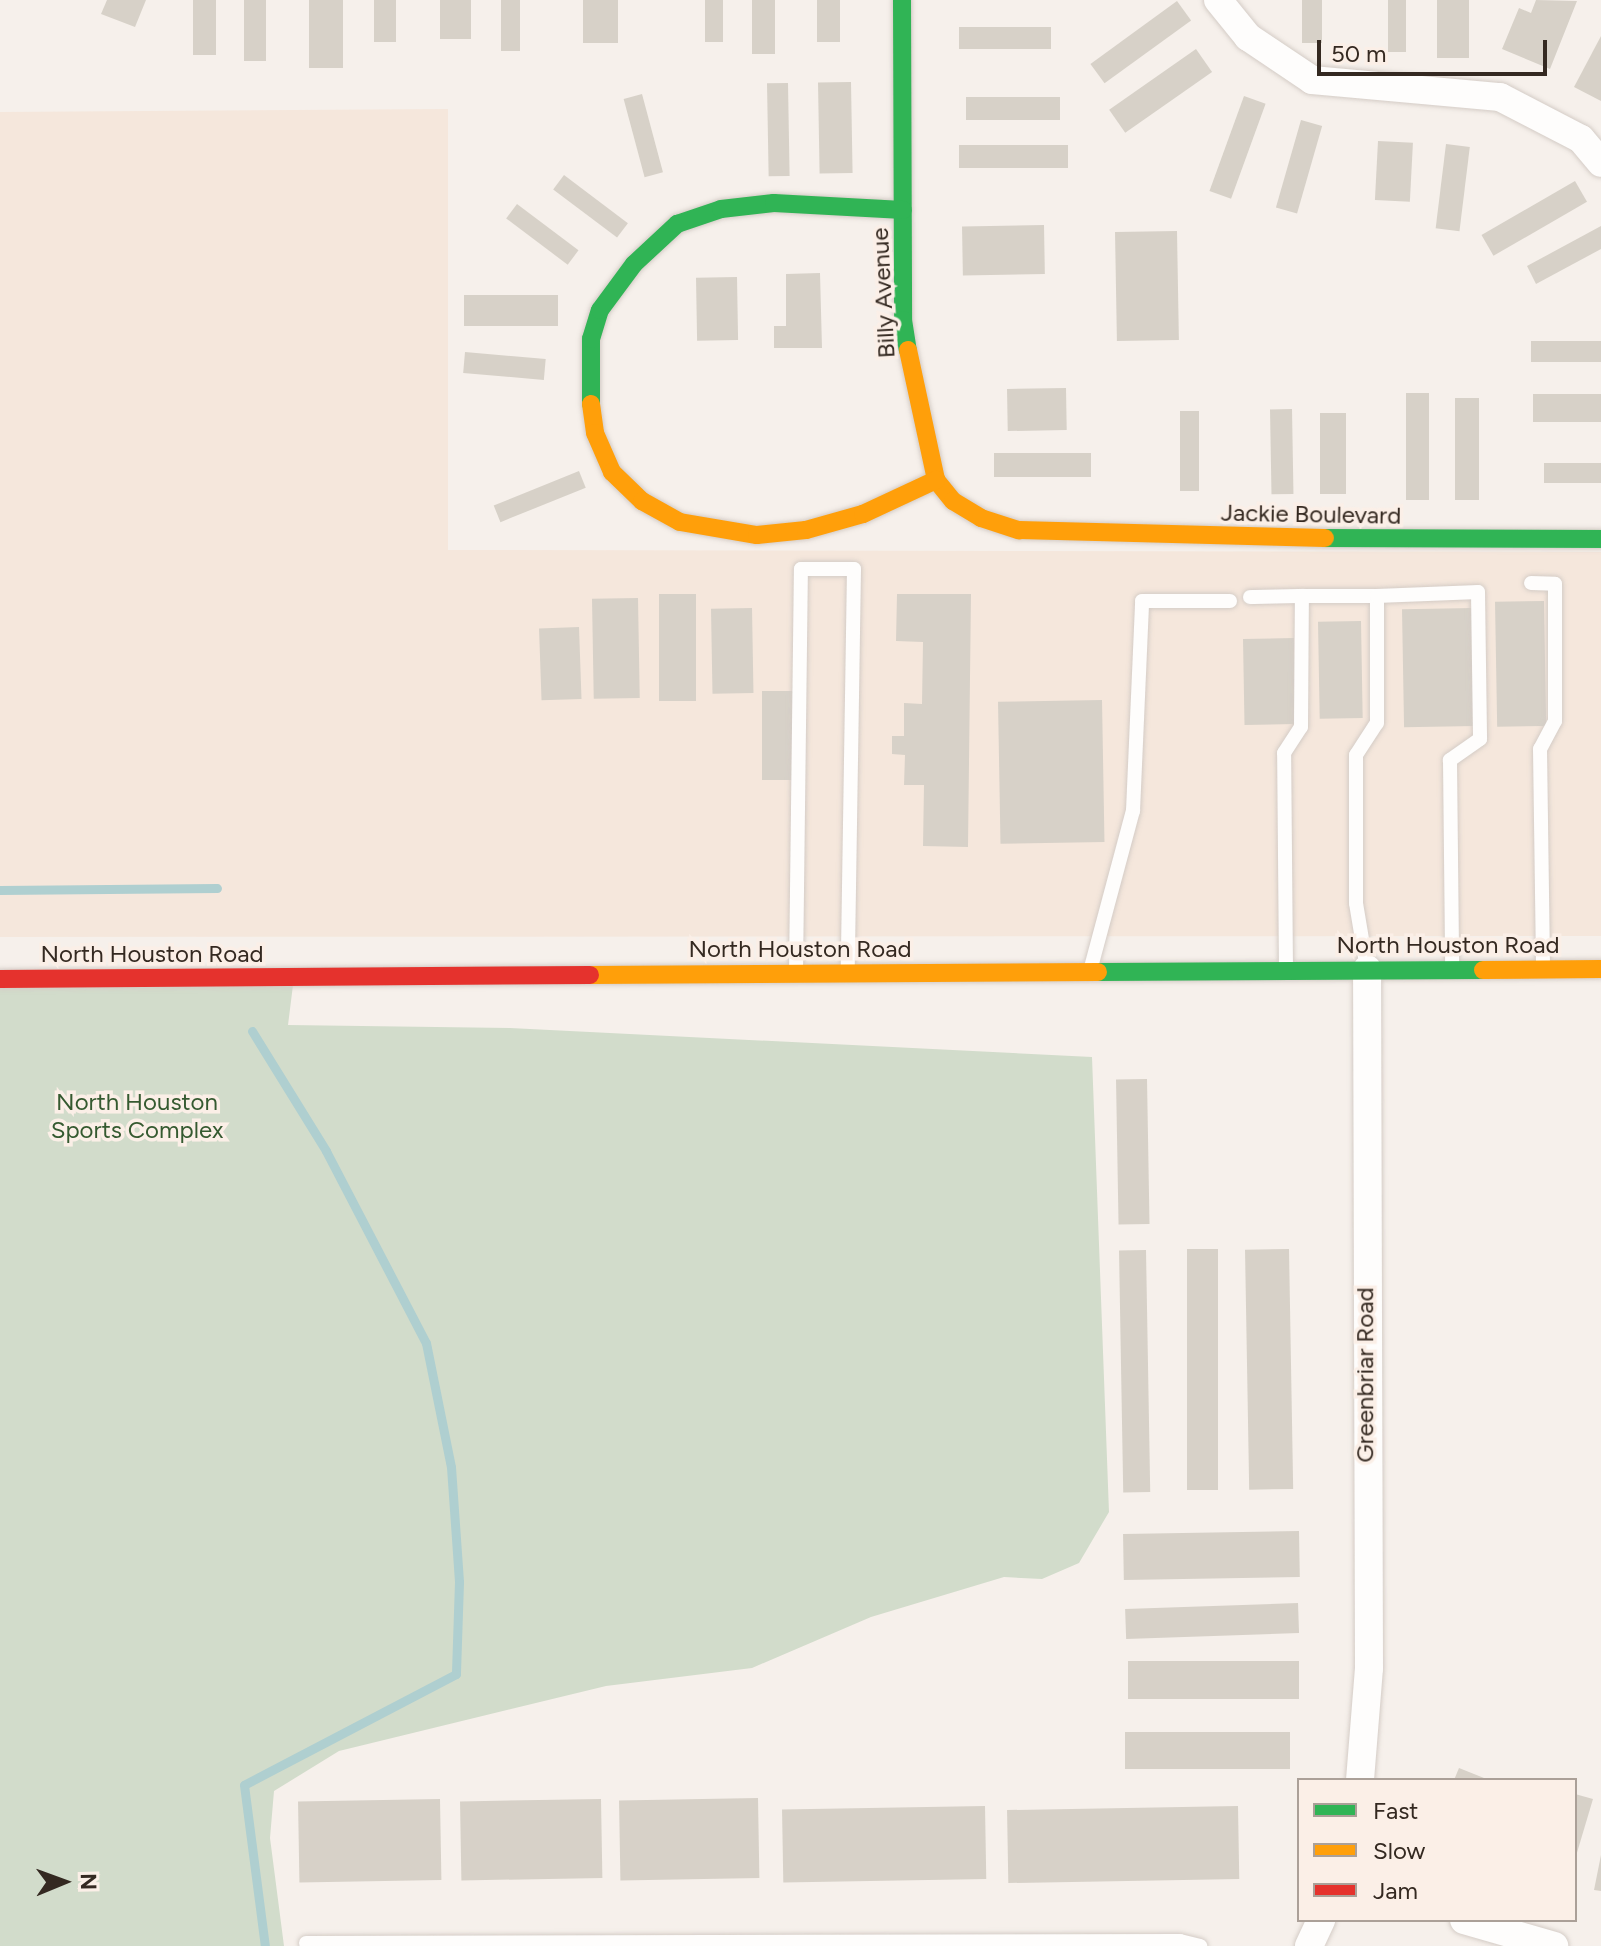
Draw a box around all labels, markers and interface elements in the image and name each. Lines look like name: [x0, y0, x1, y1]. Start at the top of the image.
scale bar: [1321, 24, 1551, 74]
text: 50 m: [1331, 39, 1387, 68]
street label: Billy Avenue: [865, 227, 901, 359]
street label: Jackie Boulevard: [1221, 498, 1401, 530]
street label: North Houston Road: [1336, 931, 1560, 959]
street label: North Houston Road: [688, 935, 912, 963]
street label: North Houston Road: [40, 940, 264, 968]
park label: North Houston Sports Complex: [51, 1088, 223, 1144]
street label: Greenbriar Road: [1351, 1287, 1379, 1463]
legend: [1297, 1778, 1577, 1922]
text: Fast: [1373, 1796, 1418, 1825]
text: Slow: [1373, 1836, 1425, 1865]
north arrow: [24, 1842, 104, 1922]
text: N: [75, 1873, 102, 1890]
text: Jam: [1373, 1876, 1418, 1905]

